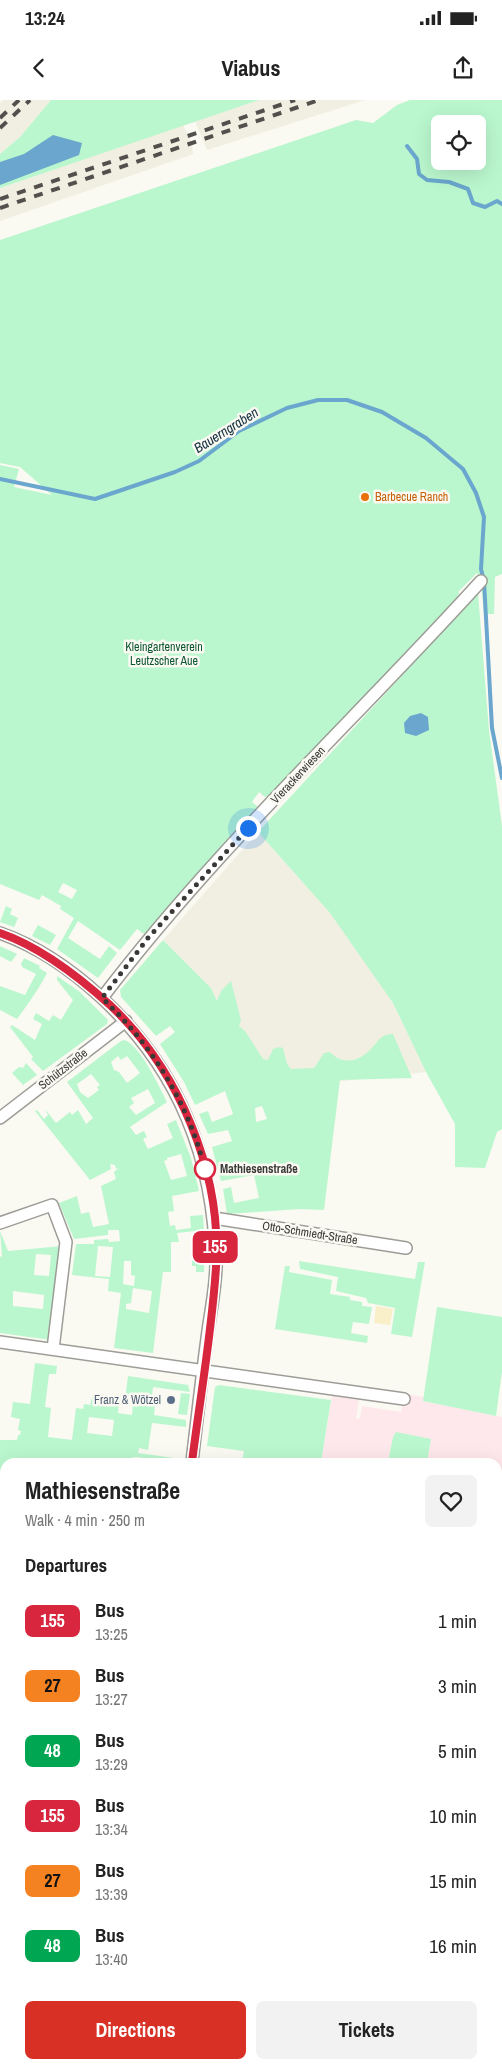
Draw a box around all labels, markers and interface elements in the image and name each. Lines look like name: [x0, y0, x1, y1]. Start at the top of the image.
text: 13:24: [25, 5, 65, 31]
text: Viabus: [222, 53, 280, 83]
icon: back: [25, 54, 53, 82]
icon: share: [449, 54, 477, 82]
map controls: [431, 115, 486, 170]
button: locate: [431, 115, 486, 170]
water label: Bauerngraben: [190, 403, 262, 457]
place label: Barbecue Ranch: [375, 489, 448, 505]
marker: Barbecue Ranch: [359, 491, 371, 503]
park label: Kleingartenverein Leutzscher Aue: [125, 639, 203, 669]
street label: Vierackerwiesen: [267, 743, 329, 807]
your location: [236, 816, 261, 841]
street label: Schützstraße: [35, 1045, 91, 1093]
marker: Mathiesenstraße: [194, 1158, 216, 1180]
place label: Mathiesenstraße: [220, 1161, 298, 1177]
street label: Otto-Schmiedt-Straße: [261, 1218, 359, 1248]
line badge: 155: [186, 1231, 244, 1263]
text: 155: [203, 1234, 227, 1259]
place label: Franz & Wötzel: [94, 1392, 161, 1408]
marker: Franz & Wötzel: [165, 1394, 177, 1406]
text: Mathiesenstraße: [25, 1474, 180, 1506]
button: heart: [425, 1475, 477, 1527]
text: Walk · 4 min · 250 m: [25, 1509, 145, 1531]
text: Departures: [25, 1552, 107, 1578]
text: Bus: [95, 1597, 124, 1623]
text: 155: [40, 1608, 65, 1633]
text: 1 min: [438, 1608, 477, 1634]
text: 13:25: [95, 1623, 128, 1645]
text: Bus: [95, 1662, 124, 1688]
text: 27: [44, 1673, 61, 1698]
text: 3 min: [438, 1673, 477, 1699]
text: 13:27: [95, 1688, 128, 1710]
text: Bus: [95, 1727, 124, 1753]
text: 48: [44, 1738, 61, 1763]
text: 5 min: [438, 1738, 477, 1764]
text: 13:29: [95, 1753, 128, 1775]
text: Bus: [95, 1792, 124, 1818]
text: 155: [40, 1803, 65, 1828]
text: 10 min: [429, 1803, 477, 1829]
text: 13:34: [95, 1818, 128, 1840]
text: Bus: [95, 1857, 124, 1883]
text: 27: [44, 1868, 61, 1893]
text: 15 min: [429, 1868, 477, 1894]
text: 13:39: [95, 1883, 128, 1905]
text: Bus: [95, 1922, 124, 1948]
text: 48: [44, 1933, 61, 1958]
text: 16 min: [429, 1933, 477, 1959]
text: 13:40: [95, 1948, 128, 1970]
button: Directions: [25, 2001, 246, 2059]
button: Tickets: [256, 2001, 477, 2059]

